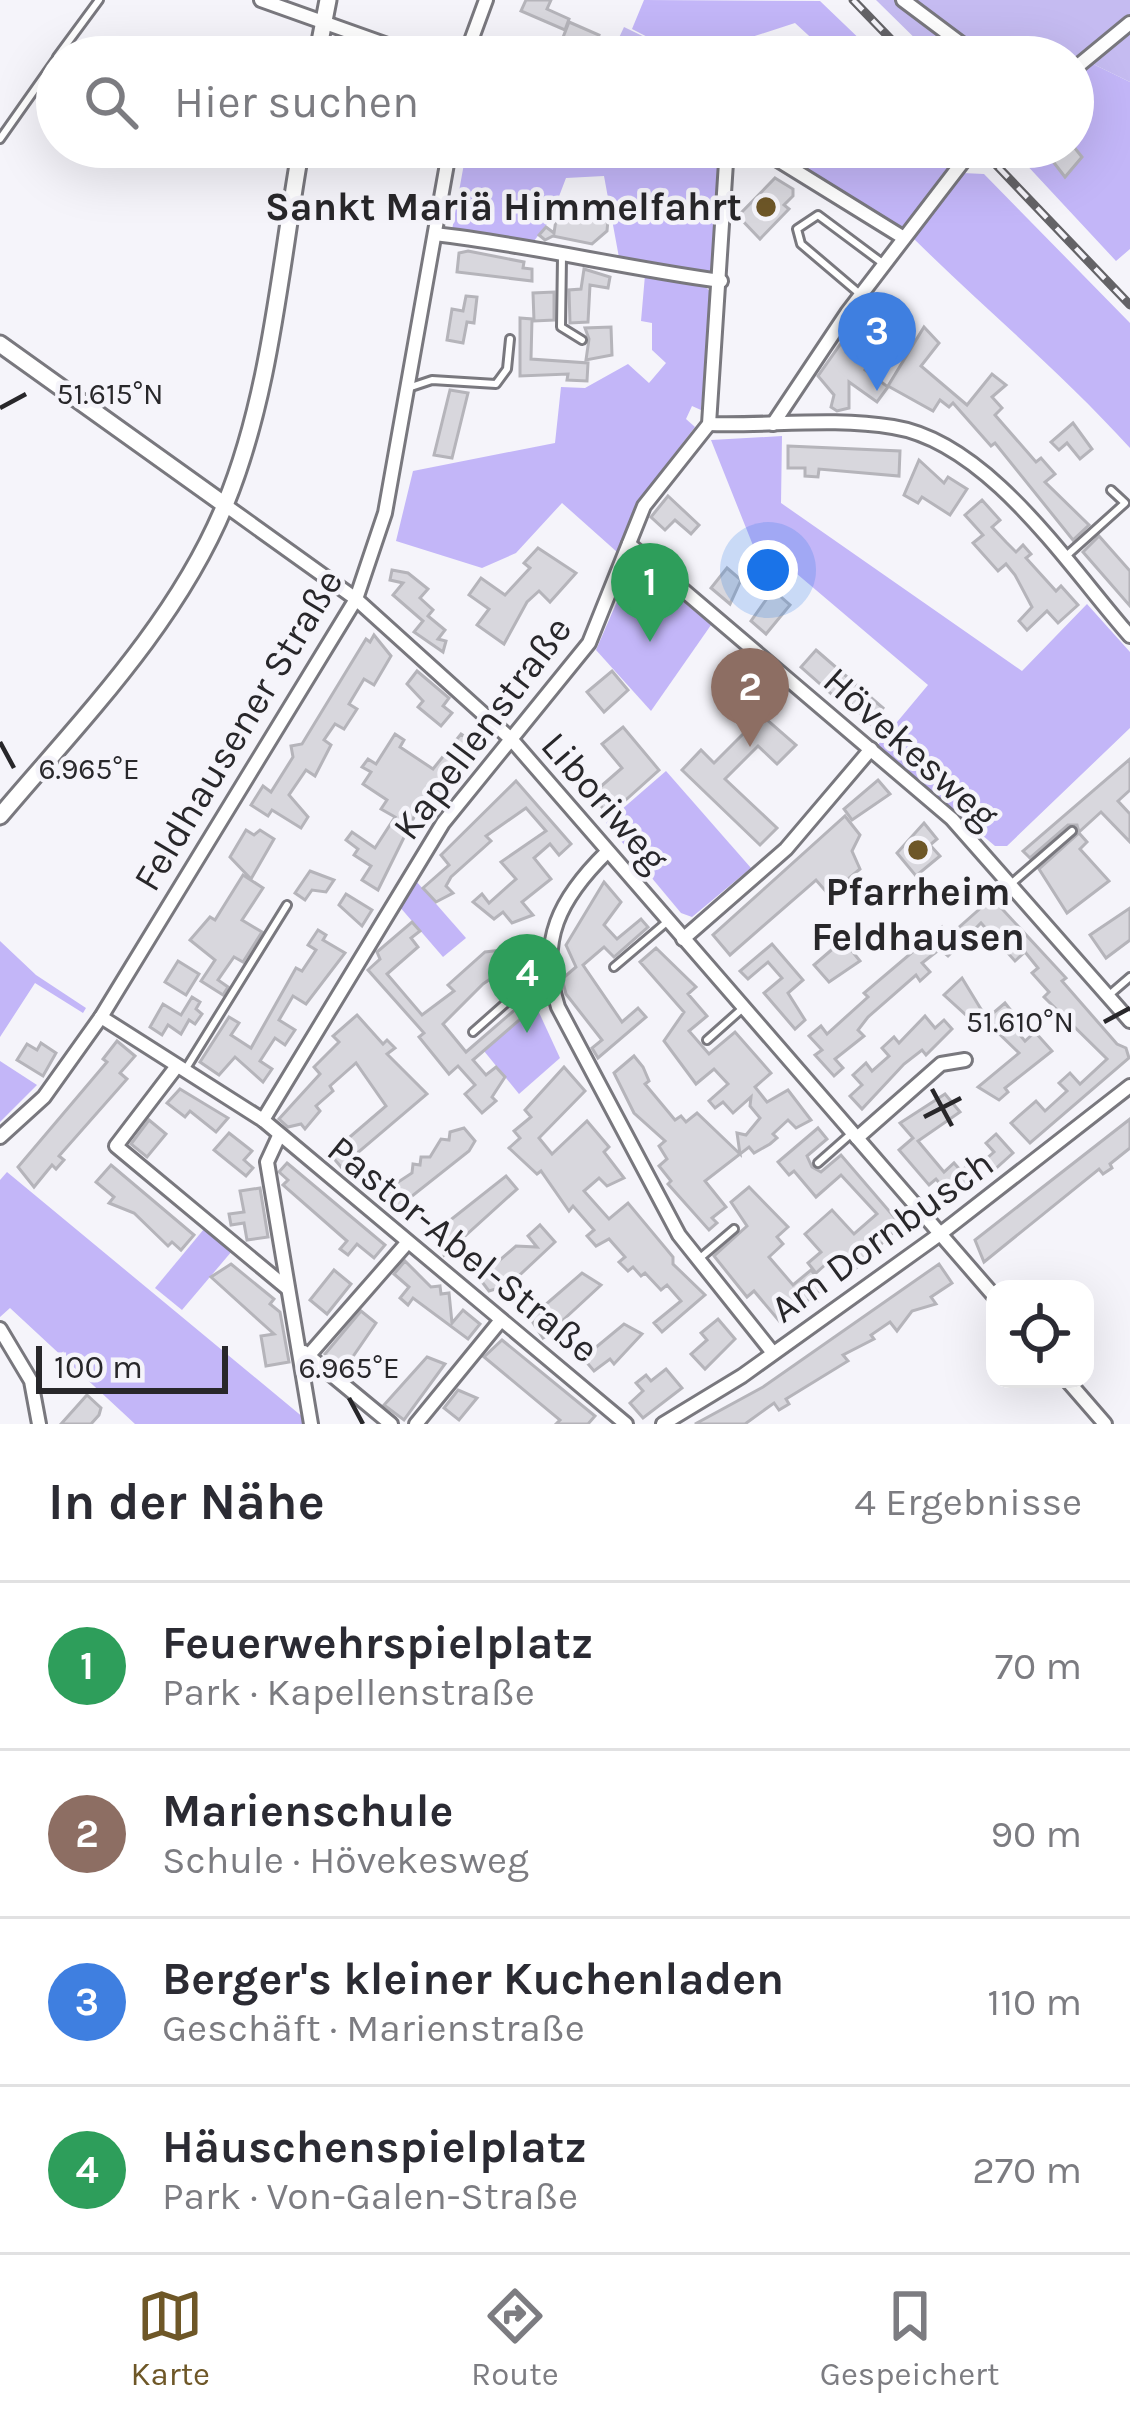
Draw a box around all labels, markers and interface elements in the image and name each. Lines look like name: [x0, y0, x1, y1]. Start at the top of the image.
search box: [36, 36, 1094, 168]
icon: search: [78, 69, 144, 135]
text: Hier suchen: [174, 76, 419, 128]
place label: Sankt Mariä Himmelfahrt: [265, 184, 742, 230]
marker: Sankt Mariä Himmelfahrt: [753, 194, 779, 220]
pin: 3: [838, 292, 916, 391]
text: 51.615°N: [57, 376, 163, 412]
your location: [738, 540, 798, 600]
pin: 1: [611, 543, 689, 642]
street label: Feldhausener Straße: [124, 561, 352, 899]
street label: Kapellenstraße: [383, 607, 581, 849]
pin: 2: [711, 648, 789, 747]
street label: Hövekesweg: [814, 657, 1008, 839]
street label: Liboriweg: [532, 723, 678, 881]
text: 6.965°E: [38, 751, 140, 787]
marker: Pfarrheim Feldhausen: [905, 837, 931, 863]
place label: Pfarrheim Feldhausen: [811, 869, 1025, 960]
pin: 4: [488, 934, 566, 1033]
text: 51.610°N: [966, 1004, 1074, 1040]
street label: Pastor-Abel-Straße: [318, 1126, 608, 1372]
street label: Am Dornbusch: [762, 1140, 1002, 1332]
map controls: [986, 1280, 1094, 1388]
button: locate: [986, 1280, 1094, 1388]
scale bar: [36, 1340, 228, 1393]
text: 100 m: [54, 1348, 143, 1386]
text: 6.965°E: [298, 1350, 400, 1386]
text: In der Nähe: [48, 1472, 325, 1532]
text: 4 Ergebnisse: [854, 1479, 1082, 1525]
text: Feuerwehrspielplatz: [162, 1617, 593, 1669]
text: 1: [80, 1643, 94, 1689]
text: 70 m: [995, 1643, 1082, 1689]
text: Park · Kapellenstraße: [162, 1669, 535, 1715]
text: Marienschule: [162, 1785, 453, 1837]
text: 2: [75, 1811, 99, 1857]
text: 90 m: [990, 1811, 1082, 1857]
text: Schule · Hövekesweg: [162, 1837, 529, 1883]
text: Berger's kleiner Kuchenladen: [162, 1953, 784, 2005]
text: 3: [75, 1979, 99, 2025]
text: 110 m: [987, 1979, 1082, 2025]
text: Geschäft · Marienstraße: [162, 2005, 585, 2051]
text: Häuschenspielplatz: [162, 2121, 587, 2173]
text: 4: [75, 2147, 99, 2193]
text: 270 m: [972, 2147, 1082, 2193]
text: Park · Von-Galen-Straße: [162, 2173, 578, 2219]
tab: Karte: [131, 2283, 210, 2393]
tab: Route: [471, 2283, 559, 2393]
tab: Gespeichert: [820, 2283, 999, 2393]

